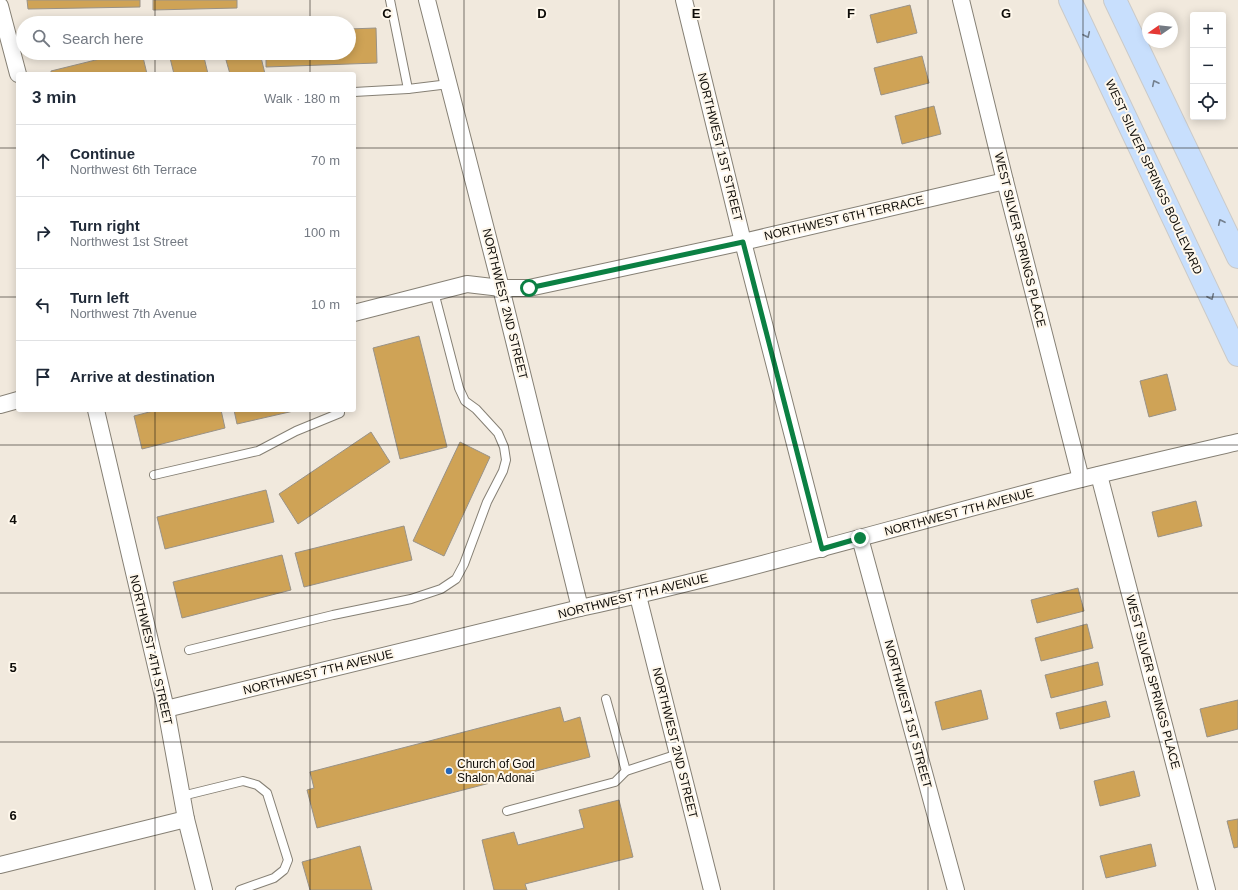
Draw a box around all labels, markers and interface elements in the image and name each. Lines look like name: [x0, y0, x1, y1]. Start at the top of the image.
text: C: [382, 6, 392, 21]
text: D: [537, 6, 547, 21]
text: E: [692, 6, 701, 21]
text: F: [847, 6, 855, 21]
text: G: [1001, 6, 1011, 21]
north arrow: [1142, 12, 1178, 48]
map controls: [1190, 12, 1226, 120]
button: +: [1190, 12, 1226, 48]
search box: [16, 16, 356, 60]
icon: search: [30, 27, 52, 49]
text: Search here: [62, 30, 144, 47]
one-way arrow: [1082, 31, 1090, 39]
button: −: [1190, 48, 1226, 84]
street label: NORTHWEST 1ST STREET: [695, 71, 745, 223]
street label: WEST SILVER SPRINGS BOULEVARD: [1103, 77, 1206, 277]
one-way arrow: [1152, 80, 1160, 87]
button: locate: [1190, 84, 1226, 120]
text: 3 min: [32, 88, 76, 107]
text: Walk · 180 m: [264, 91, 340, 106]
text: Continue: [70, 145, 135, 162]
icon: ahead: [32, 150, 54, 172]
street label: WEST SILVER SPRINGS PLACE: [991, 151, 1049, 329]
text: 70 m: [311, 153, 340, 168]
text: Northwest 6th Terrace: [70, 162, 197, 177]
street label: NORTHWEST 6TH TERRACE: [763, 193, 925, 243]
text: Turn right: [70, 217, 140, 234]
one-way arrow: [1218, 219, 1226, 226]
icon: right: [32, 222, 54, 244]
text: 100 m: [304, 225, 340, 240]
street label: NORTHWEST 2ND STREET: [479, 227, 531, 381]
text: Northwest 1st Street: [70, 234, 188, 249]
route start: [520, 279, 538, 297]
text: Turn left: [70, 289, 129, 306]
one-way arrow: [1206, 293, 1214, 300]
icon: left: [32, 294, 54, 316]
text: 10 m: [311, 297, 340, 312]
text: Northwest 7th Avenue: [70, 306, 197, 321]
icon: arrive: [32, 366, 54, 388]
text: Arrive at destination: [70, 368, 215, 385]
street label: NORTHWEST 7TH AVENUE: [883, 485, 1035, 539]
text: 4: [9, 512, 17, 527]
route end: [851, 529, 869, 547]
street label: NORTHWEST 7TH AVENUE: [557, 571, 709, 621]
street label: NORTHWEST 4TH STREET: [127, 574, 175, 727]
street label: WEST SILVER SPRINGS PLACE: [1123, 593, 1183, 771]
street label: NORTHWEST 1ST STREET: [881, 638, 935, 790]
street label: NORTHWEST 7TH AVENUE: [242, 647, 394, 697]
text: 5: [9, 660, 17, 675]
street label: NORTHWEST 2ND STREET: [649, 666, 701, 820]
place label: Church of God Shalon Adonai: [457, 757, 535, 785]
marker: Church of God Shalon Adonai: [444, 766, 454, 776]
text: 6: [9, 808, 17, 823]

